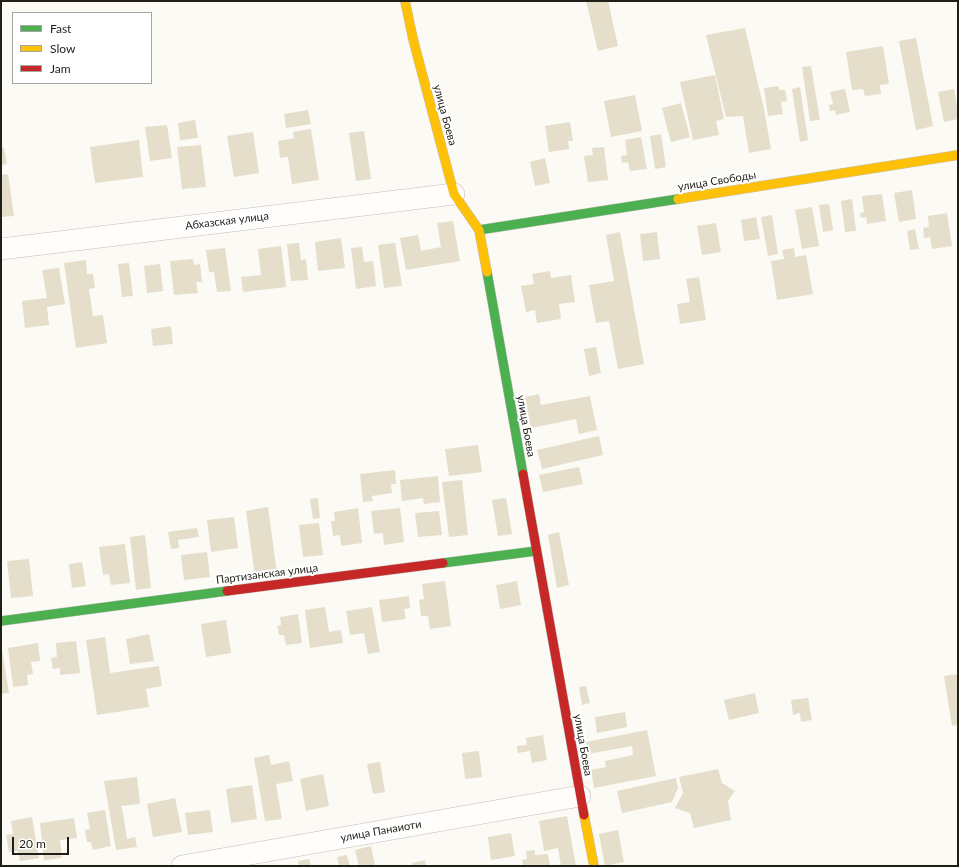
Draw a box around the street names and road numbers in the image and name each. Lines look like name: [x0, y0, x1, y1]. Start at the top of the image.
street label: улица Боева: [431, 83, 459, 147]
street label: улица Свободы: [677, 168, 757, 194]
street label: Абхазская улица: [185, 209, 269, 233]
street label: улица Боева: [514, 394, 538, 458]
street label: Партизанская улица: [215, 561, 319, 587]
street label: улица Боева: [571, 713, 595, 777]
street label: улица Панаиоти: [339, 817, 423, 845]

